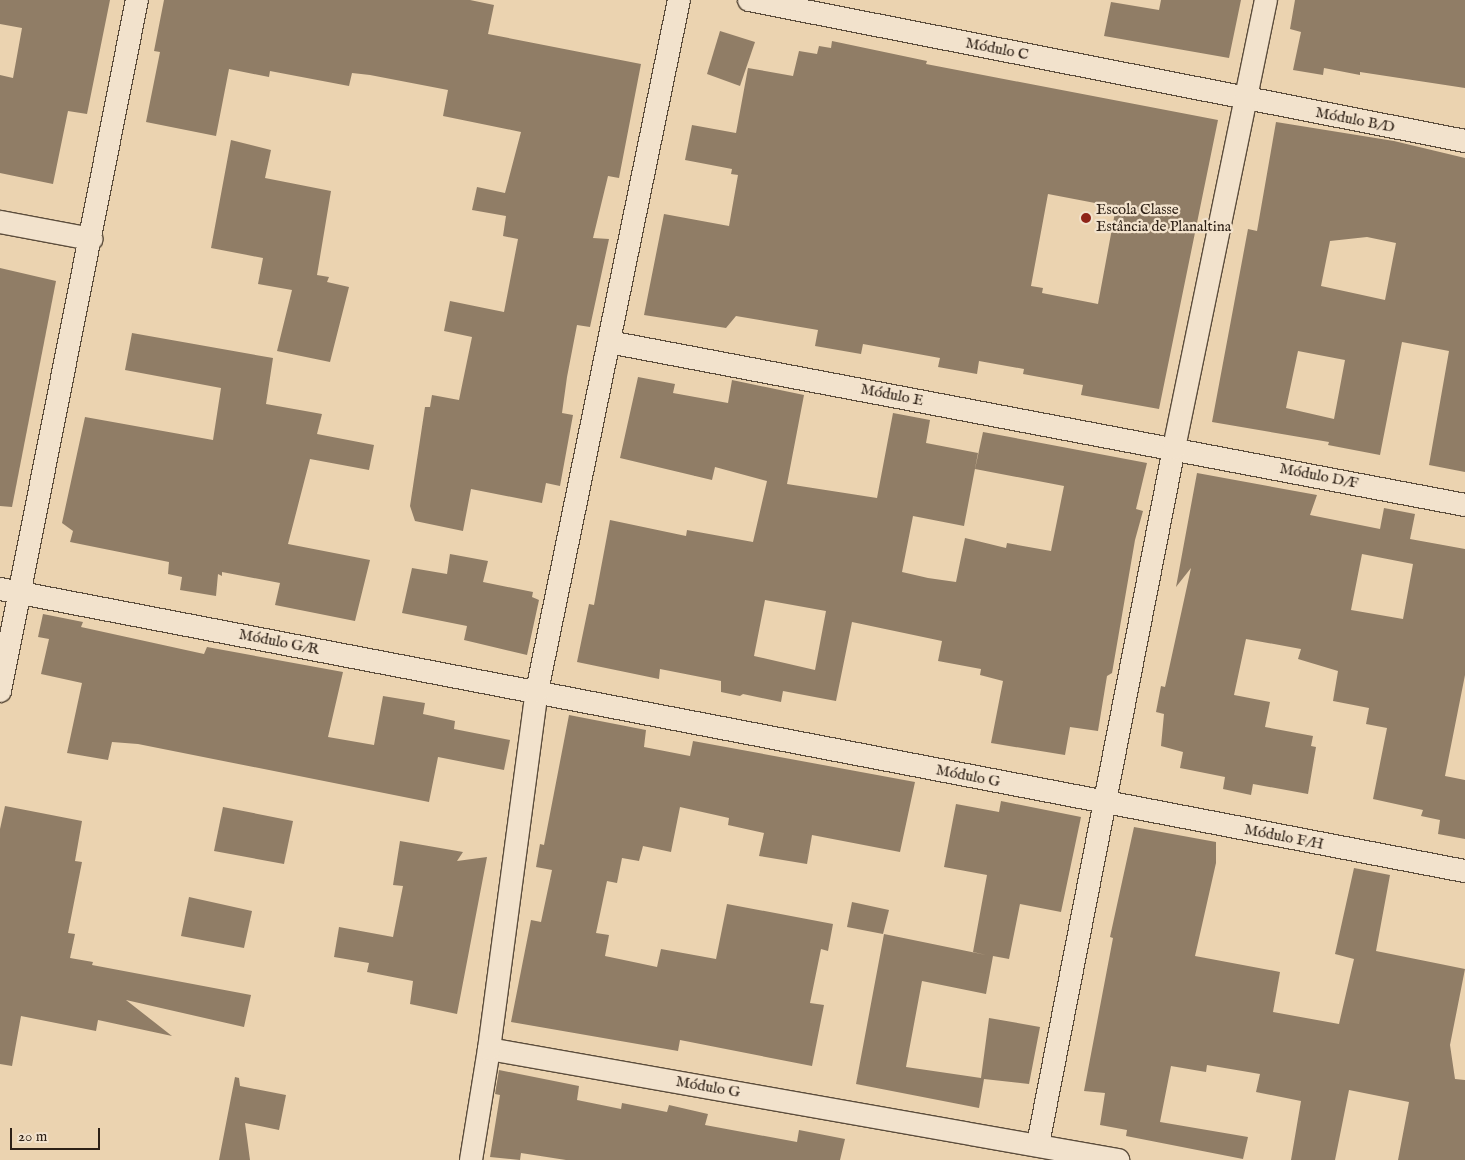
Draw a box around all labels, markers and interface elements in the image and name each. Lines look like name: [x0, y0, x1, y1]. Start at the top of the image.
street label: Módulo C: [964, 34, 1030, 64]
street label: Módulo B/D: [1314, 104, 1396, 136]
place label: Escola Classe Estância de Planaltina: [1096, 200, 1231, 235]
marker: Escola Classe Estância de Planaltina: [1080, 212, 1092, 224]
street label: Módulo E: [859, 380, 925, 410]
street label: Módulo D/F: [1278, 460, 1360, 492]
street label: Módulo G/R: [237, 625, 321, 659]
street label: Módulo G: [934, 761, 1002, 791]
street label: Módulo F/H: [1243, 820, 1325, 854]
street label: Módulo G: [674, 1072, 742, 1102]
scale bar: [12, 1118, 102, 1150]
text: 20 m: [18, 1127, 47, 1146]

